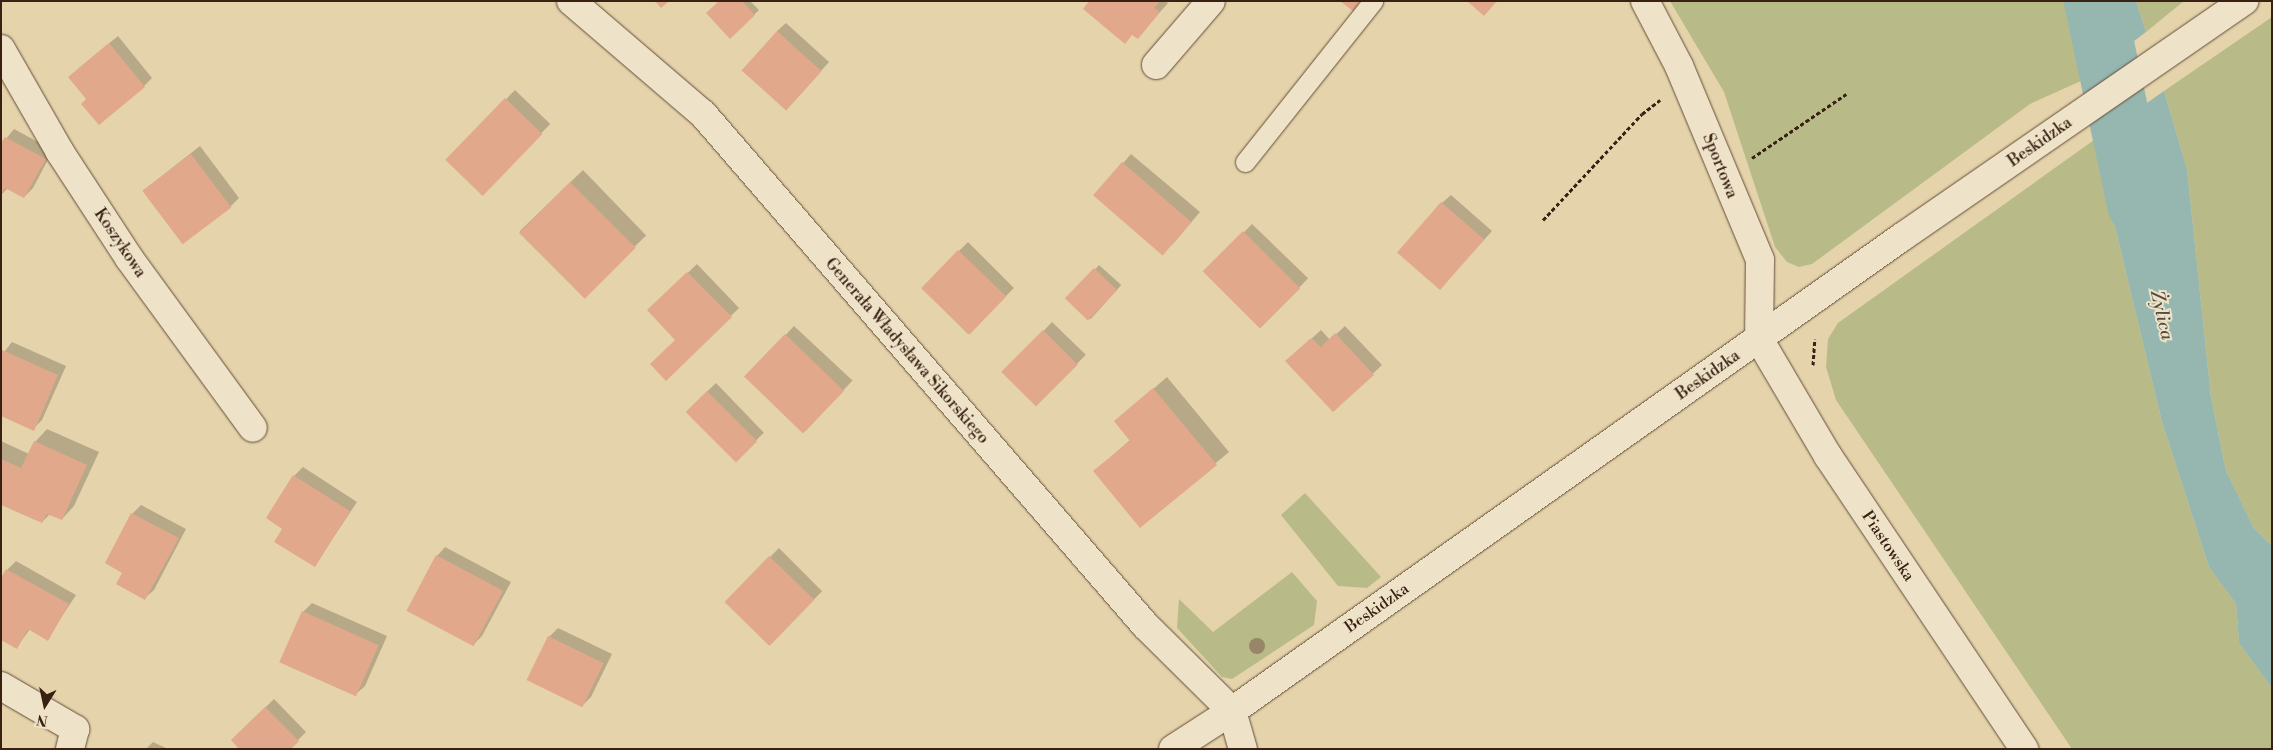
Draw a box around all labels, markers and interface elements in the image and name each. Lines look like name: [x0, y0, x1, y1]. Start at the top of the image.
street label: Beskidzka: [2004, 113, 2076, 171]
street label: Sportowa: [1698, 131, 1742, 201]
street label: Koszykowa: [90, 205, 150, 281]
street label: Generała Władysława Sikorskiego: [821, 254, 993, 448]
water label: Żylica: [2145, 288, 2177, 342]
street label: Beskidzka: [1672, 346, 1744, 404]
street label: Piastowska: [1857, 507, 1919, 585]
street label: Beskidzka: [1341, 579, 1413, 637]
north arrow: [20, 680, 70, 730]
text: N: [35, 710, 49, 730]

